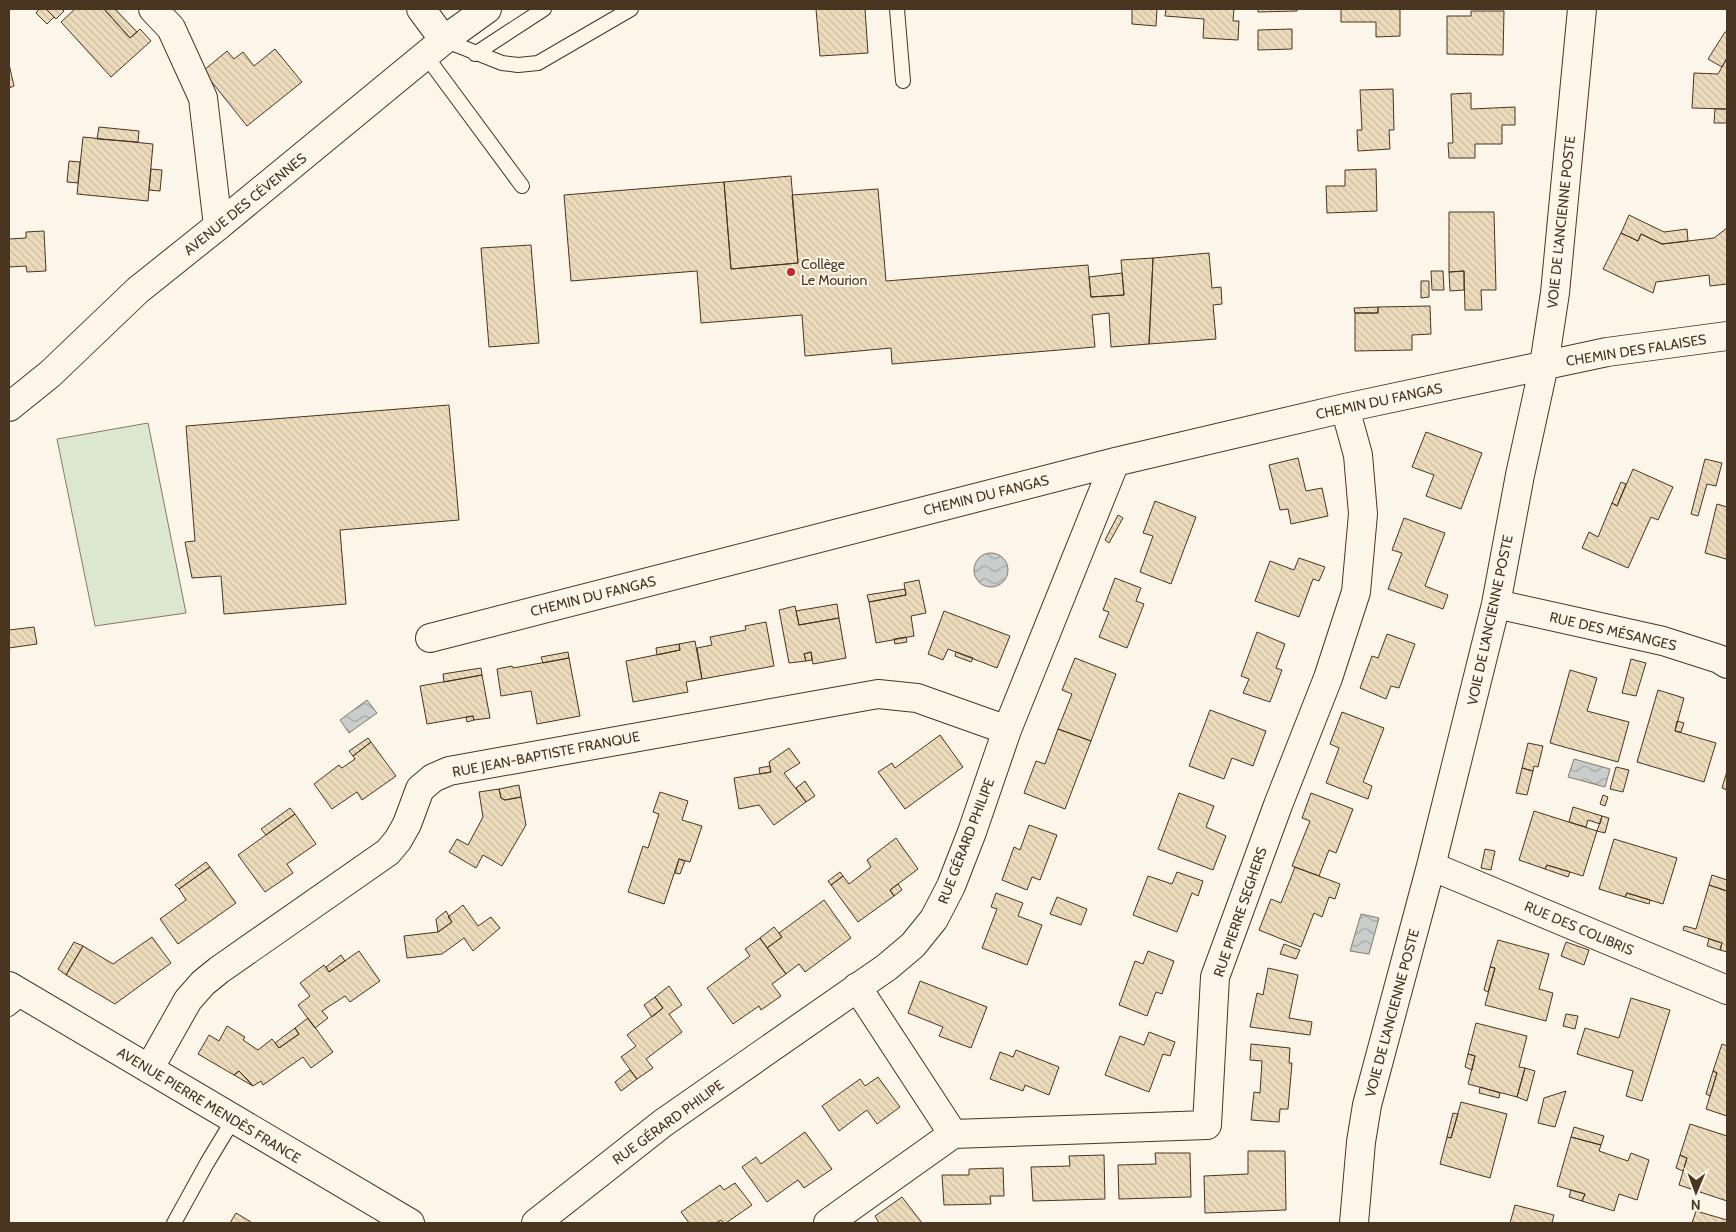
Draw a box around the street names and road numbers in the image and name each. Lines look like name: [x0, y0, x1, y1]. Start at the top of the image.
street label: VOIE DE L'ANCIENNE POSTE: [1543, 135, 1579, 309]
street label: AVENUE DES CÉVENNES: [180, 149, 310, 259]
street label: CHEMIN DES FALAISES: [1565, 330, 1707, 370]
street label: CHEMIN DU FANGAS: [1314, 379, 1444, 423]
street label: CHEMIN DU FANGAS: [921, 471, 1051, 519]
street label: VOIE DE L'ANCIENNE POSTE: [1463, 533, 1517, 707]
street label: CHEMIN DU FANGAS: [528, 572, 658, 620]
street label: RUE DES MÉSANGES: [1548, 608, 1678, 654]
street label: RUE JEAN-BAPTISTE FRANQUE: [451, 727, 642, 781]
street label: RUE GÉRARD PHILIPE: [934, 775, 998, 906]
street label: RUE PIERRE SEGHERS: [1209, 845, 1271, 979]
street label: RUE DES COLIBRIS: [1522, 897, 1636, 959]
street label: VOIE DE L'ANCIENNE POSTE: [1361, 927, 1423, 1099]
street label: AVENUE PIERRE MENDÈS FRANCE: [114, 1043, 304, 1167]
street label: RUE GÉRARD PHILIPE: [609, 1075, 727, 1168]

